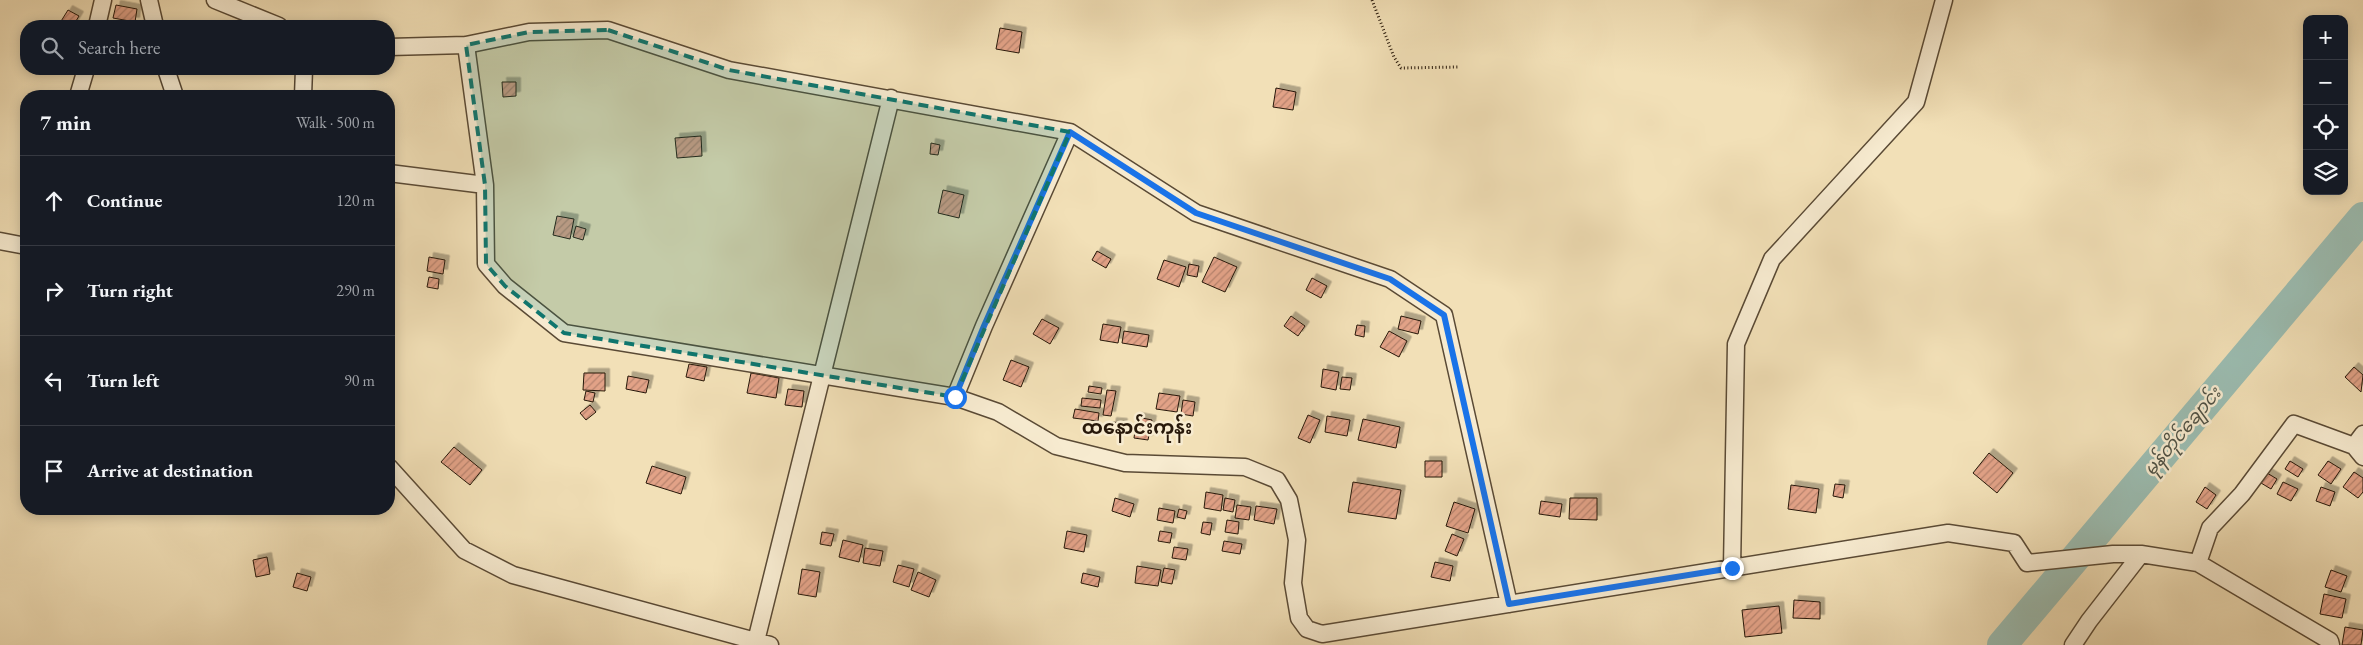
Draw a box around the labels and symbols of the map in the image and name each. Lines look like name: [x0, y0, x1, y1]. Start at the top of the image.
water label: မုန်တိုင်ချောင်း: [2138, 380, 2230, 482]
route start: [944, 386, 967, 409]
district label: ထနောင်းကုန်း: [1082, 414, 1192, 443]
route end: [1721, 557, 1744, 580]

